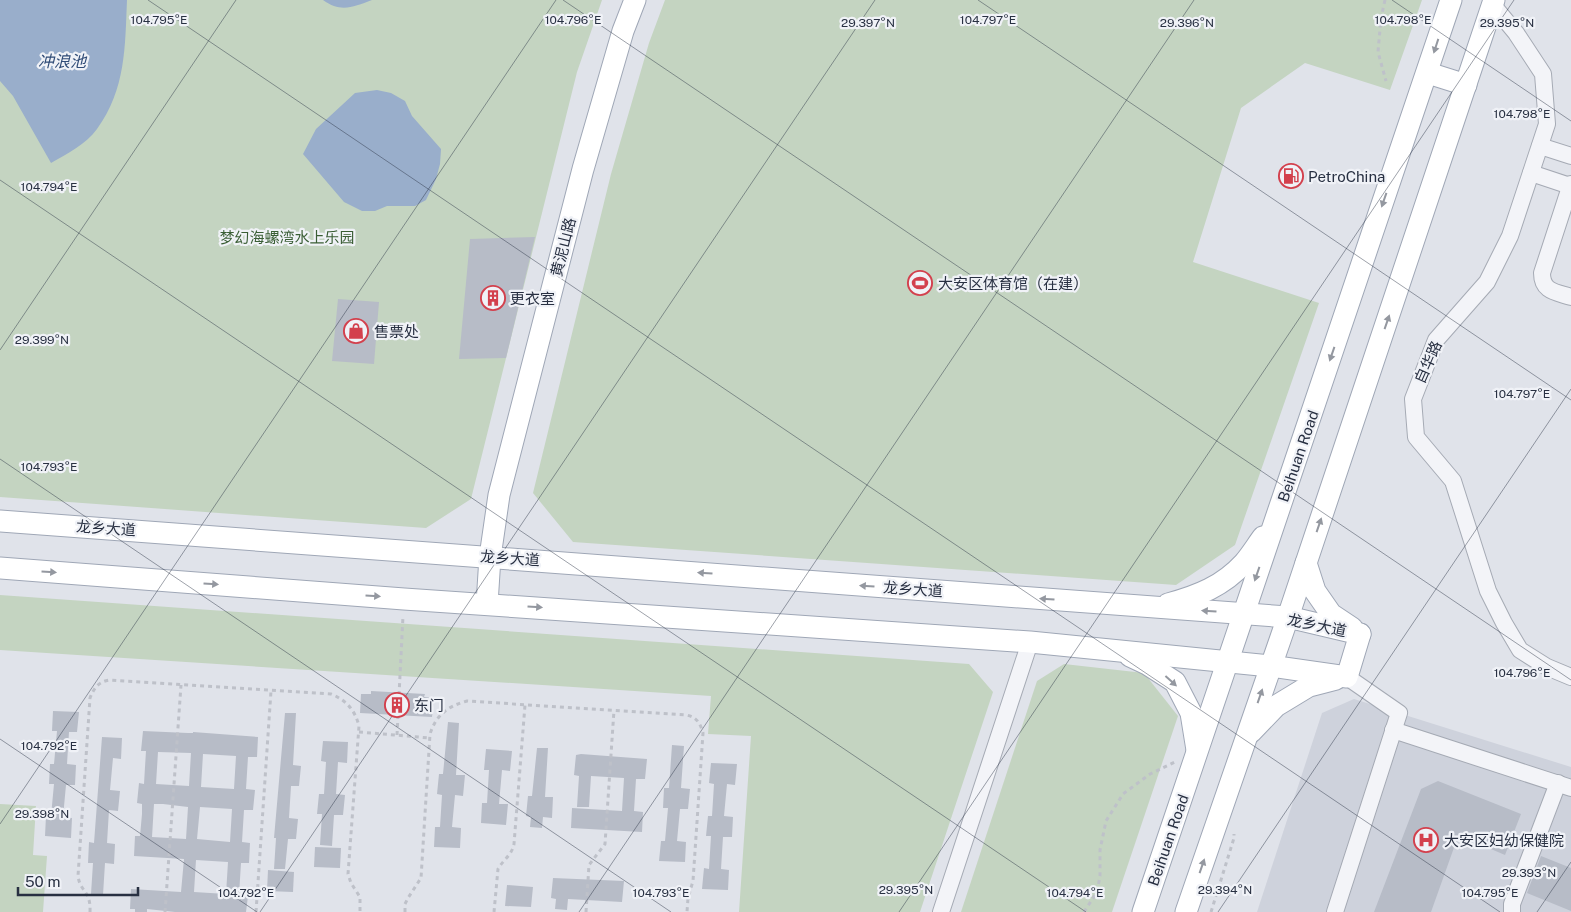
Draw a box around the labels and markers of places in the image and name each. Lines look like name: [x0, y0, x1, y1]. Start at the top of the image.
fuel station icon: PetroChina: [1278, 163, 1304, 189]
place label: PetroChina: [1308, 168, 1385, 185]
sports icon: 大安区体育馆（在建）: [907, 270, 933, 296]
place label: 大安区体育馆（在建）: [938, 275, 1088, 292]
building icon: 更衣室: [480, 285, 506, 311]
place label: 更衣室: [510, 290, 555, 307]
shop icon: 售票处: [343, 318, 369, 344]
place label: 售票处: [374, 323, 419, 340]
building icon: 东门: [384, 692, 410, 718]
place label: 东门: [414, 697, 444, 714]
hospital icon: 大安区妇幼保健院: [1413, 827, 1439, 853]
place label: 大安区妇幼保健院: [1444, 832, 1564, 849]

